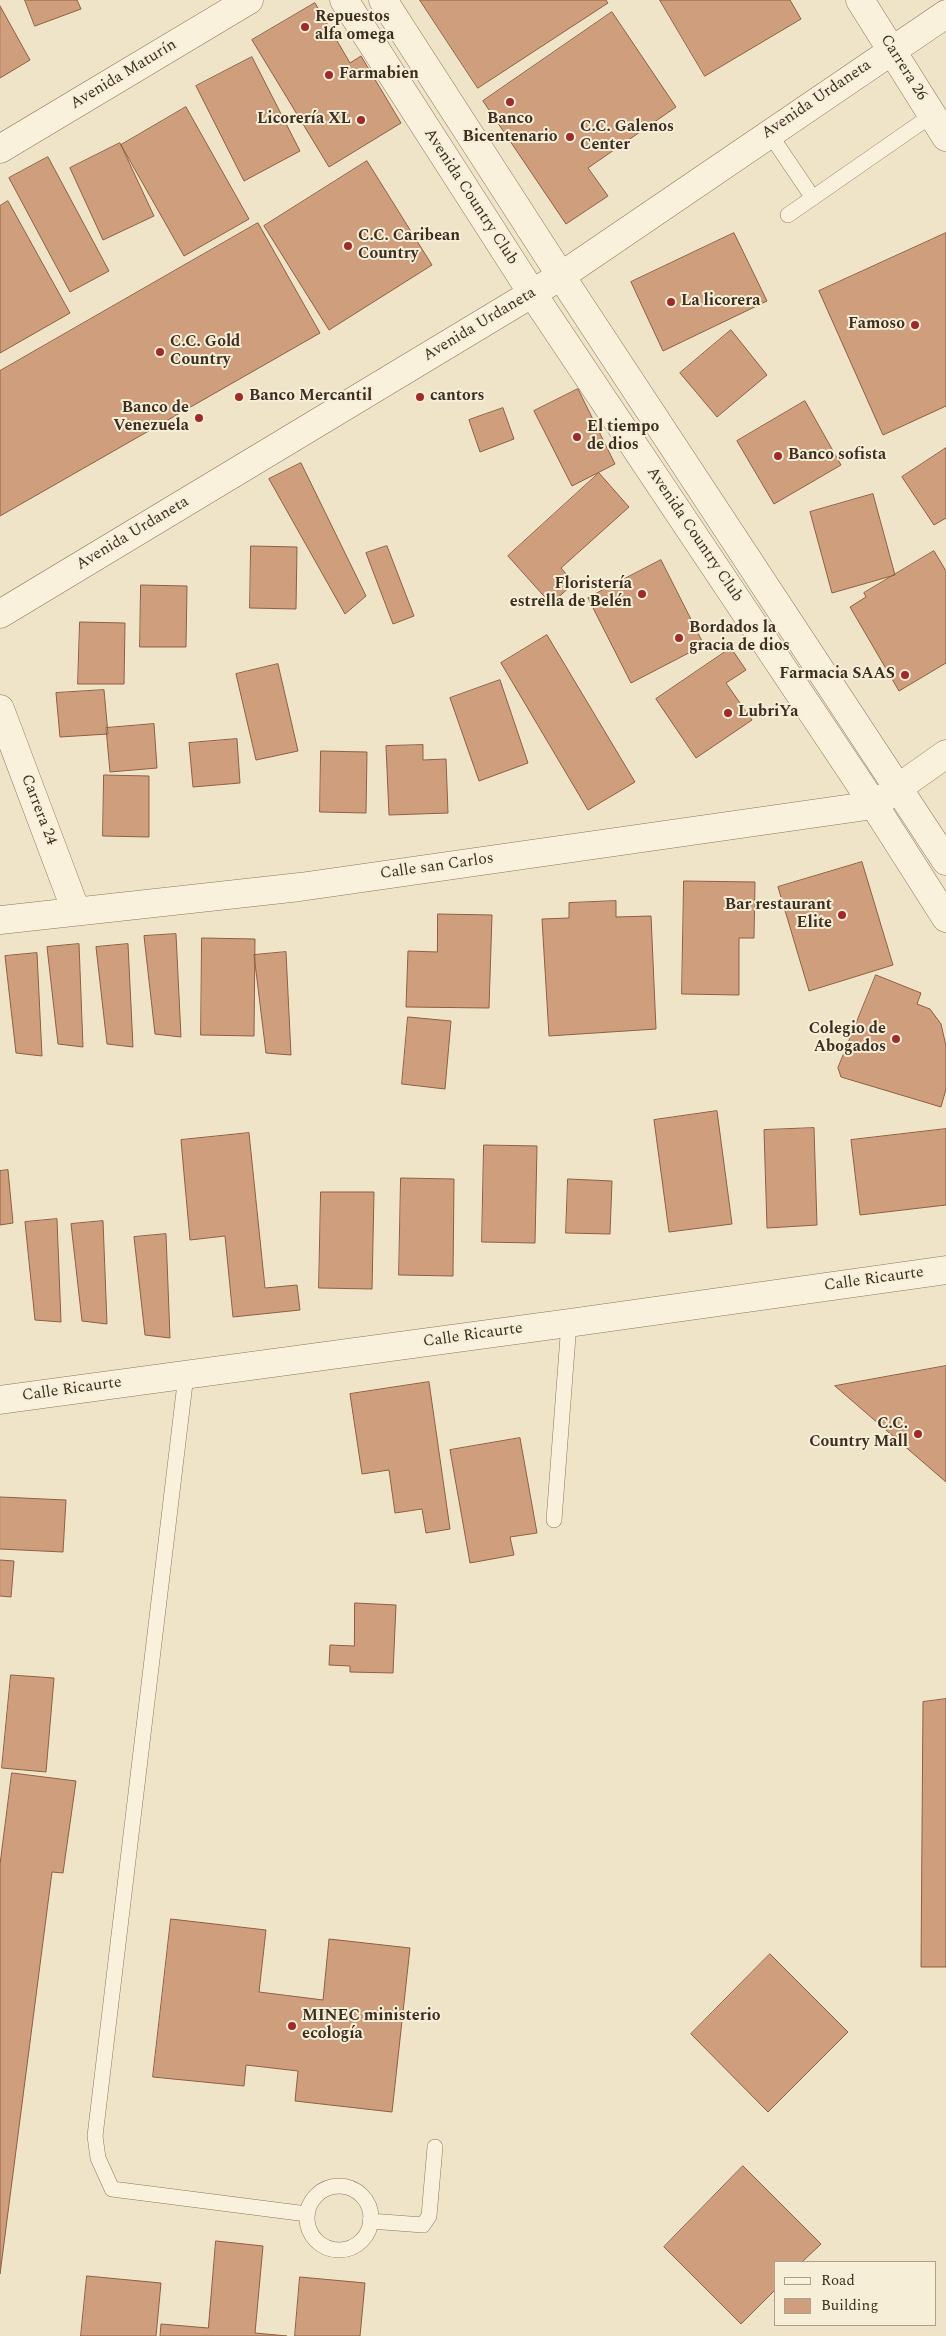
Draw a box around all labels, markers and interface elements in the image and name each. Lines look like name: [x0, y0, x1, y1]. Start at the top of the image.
place label: Repuestos alfa omega: [315, 8, 395, 46]
marker: Repuestos alfa omega: [299, 21, 311, 33]
street label: Carrera 26: [875, 31, 931, 105]
street label: Avenida Maturín: [68, 36, 180, 114]
street label: Avenida Urdaneta: [759, 56, 875, 144]
place label: Farmabien: [339, 65, 419, 85]
marker: Farmabien: [323, 69, 335, 81]
marker: Banco Bicentenario: [504, 96, 516, 108]
place label: Licorería XL: [257, 110, 351, 130]
place label: Banco Bicentenario: [462, 110, 558, 148]
marker: Licorería XL: [355, 114, 367, 126]
place label: C.C. Galenos Center: [580, 118, 674, 156]
street label: Avenida Country Club: [419, 125, 521, 269]
marker: C.C. Galenos Center: [564, 131, 576, 143]
place label: C.C. Caribean Country: [358, 227, 460, 265]
marker: C.C. Caribean Country: [342, 240, 354, 252]
street label: Avenida Urdaneta: [420, 284, 540, 366]
place label: La licorera: [681, 292, 760, 312]
marker: La licorera: [665, 296, 677, 308]
place label: Famoso: [848, 315, 905, 335]
marker: Famoso: [909, 319, 921, 331]
place label: C.C. Gold Country: [170, 333, 240, 371]
marker: C.C. Gold Country: [154, 346, 166, 358]
place label: Banco Mercantil: [249, 387, 372, 407]
place label: cantors: [430, 387, 484, 407]
marker: Banco Mercantil: [233, 391, 245, 403]
marker: cantors: [414, 391, 426, 403]
place label: Banco de Venezuela: [113, 399, 189, 437]
marker: Banco de Venezuela: [193, 412, 205, 424]
place label: El tiempo de dios: [587, 418, 659, 456]
marker: El tiempo de dios: [571, 431, 583, 443]
place label: Banco sofista: [788, 446, 886, 466]
marker: Banco sofista: [772, 450, 784, 462]
street label: Avenida Country Club: [642, 464, 746, 606]
street label: Avenida Urdaneta: [73, 493, 193, 575]
place label: Floristería estrella de Belén: [510, 575, 632, 613]
marker: Floristería estrella de Belén: [636, 588, 648, 600]
place label: Bordados la gracia de dios: [689, 619, 790, 657]
marker: Bordados la gracia de dios: [673, 632, 685, 644]
place label: Farmacia SAAS: [779, 665, 895, 685]
marker: Farmacia SAAS: [899, 669, 911, 681]
place label: LubriYa: [738, 703, 798, 723]
marker: LubriYa: [722, 707, 734, 719]
street label: Carrera 24: [16, 772, 60, 848]
street label: Calle san Carlos: [379, 850, 495, 884]
place label: Bar restaurant Elite: [725, 896, 832, 934]
marker: Bar restaurant Elite: [836, 909, 848, 921]
place label: Colegio de Abogados: [809, 1020, 886, 1058]
marker: Colegio de Abogados: [890, 1033, 902, 1045]
street label: Calle Ricaurte: [823, 1264, 925, 1296]
street label: Calle Ricaurte: [422, 1320, 524, 1352]
street label: Calle Ricaurte: [21, 1374, 123, 1406]
place label: C.C. Country Mall: [809, 1415, 908, 1453]
marker: C.C. Country Mall: [912, 1428, 924, 1440]
place label: MINEC ministerio ecología: [302, 2007, 441, 2045]
marker: MINEC ministerio ecología: [286, 2020, 298, 2032]
legend: [774, 2261, 936, 2326]
text: Road: [821, 2269, 855, 2292]
text: Building: [821, 2294, 878, 2317]

